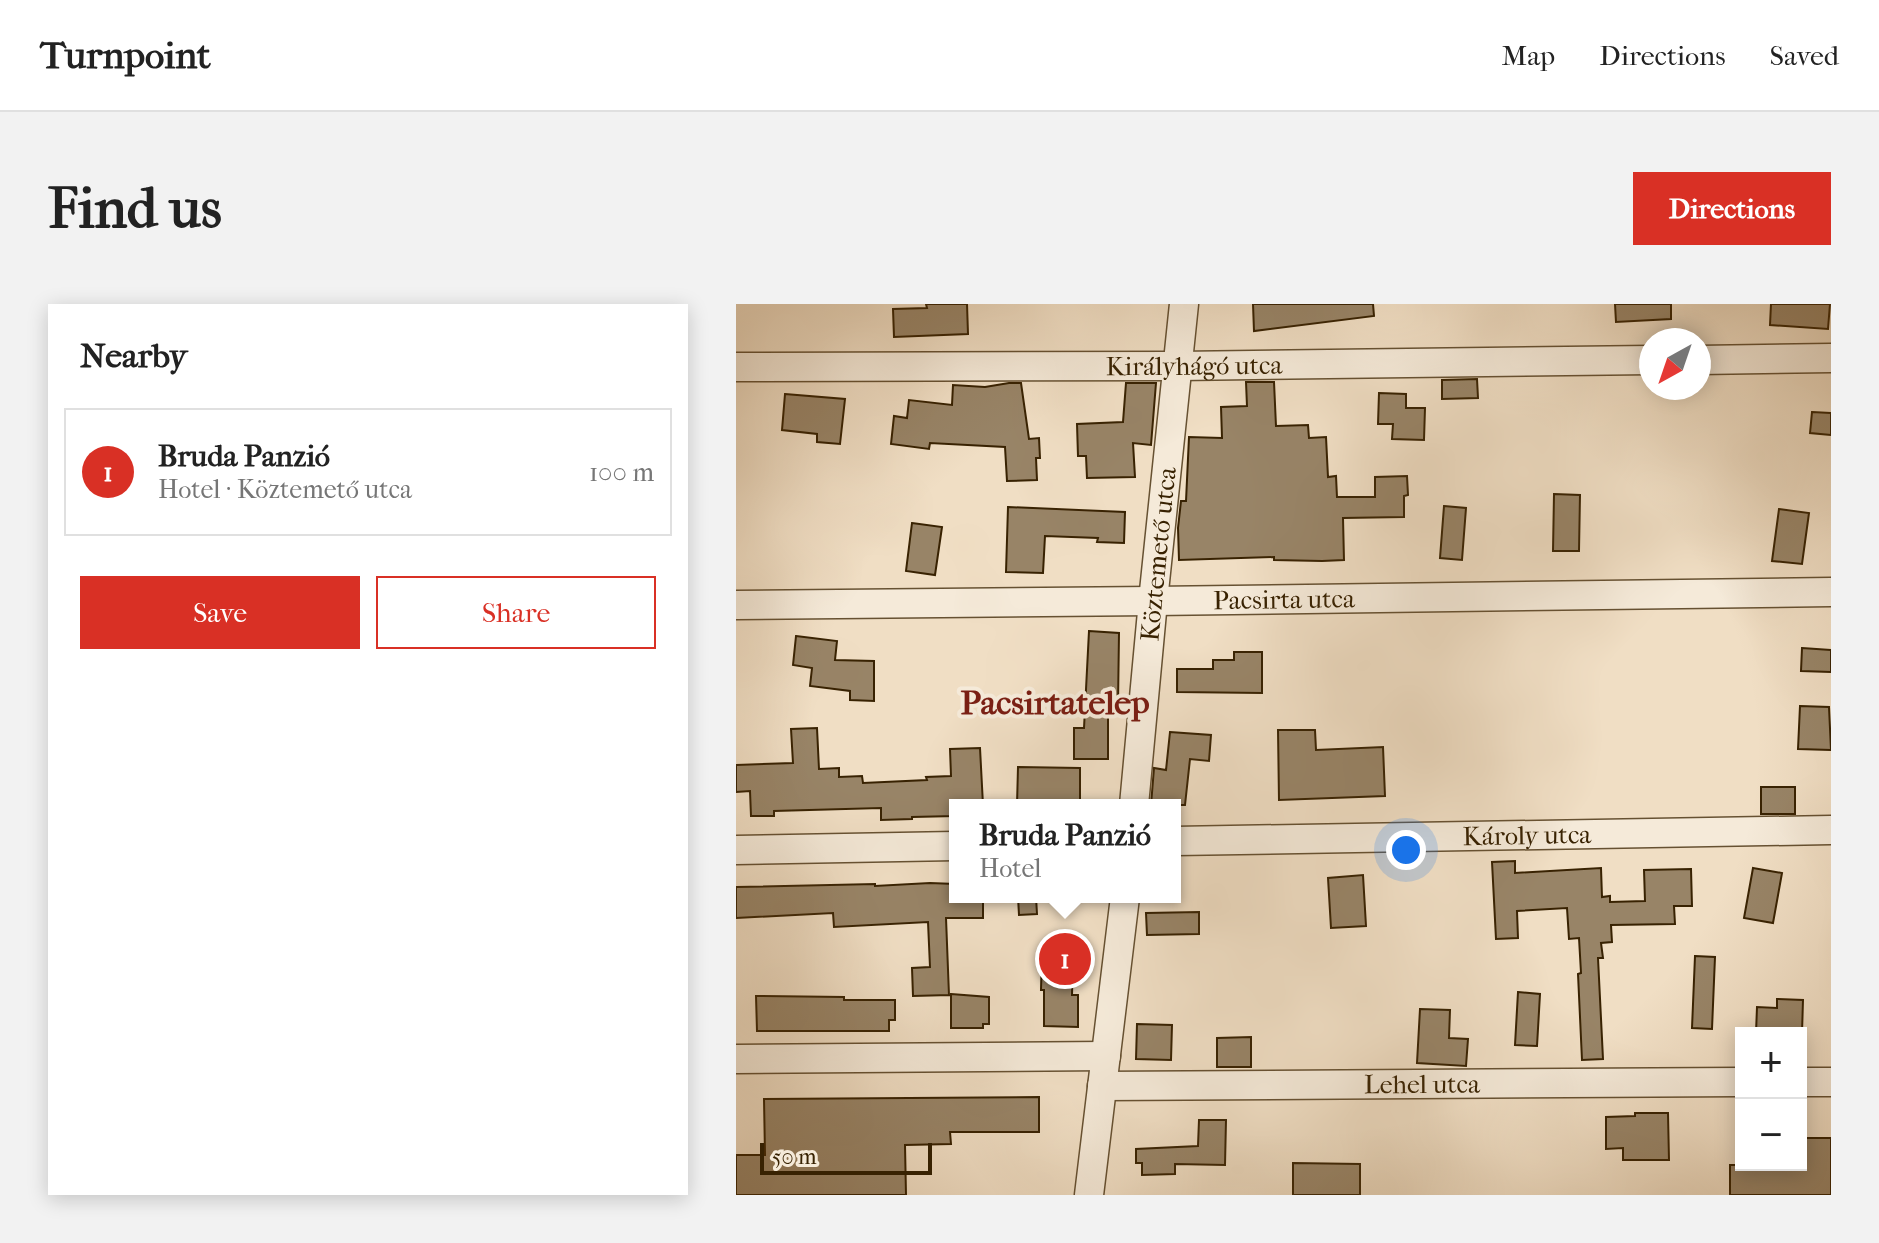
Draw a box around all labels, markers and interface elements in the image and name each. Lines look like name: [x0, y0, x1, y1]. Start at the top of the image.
text: Turnpoint: [40, 33, 211, 78]
text: Map: [1502, 39, 1555, 72]
text: Directions: [1599, 39, 1726, 72]
text: Saved: [1770, 39, 1839, 72]
button: Directions: [1633, 172, 1831, 245]
text: Find us: [48, 176, 222, 241]
north arrow: [1639, 328, 1711, 400]
text: Nearby: [80, 336, 187, 376]
street label: Királyhágó utca: [1106, 350, 1284, 382]
text: Bruda Panzió: [158, 439, 330, 474]
text: 1: [103, 457, 113, 488]
text: 100 m: [589, 457, 654, 488]
street label: Köztemető utca: [1134, 465, 1183, 643]
text: Hotel · Köztemető utca: [158, 474, 412, 505]
button: Save: [80, 576, 360, 649]
button: Share: [376, 576, 656, 649]
street label: Pacsirta utca: [1213, 583, 1356, 616]
district label: Pacsirtatelep: [960, 683, 1150, 723]
popup: [949, 799, 1181, 903]
text: Bruda Panzió: [979, 818, 1151, 853]
street label: Károly utca: [1462, 819, 1592, 852]
your location: [1386, 830, 1426, 870]
text: Hotel: [979, 853, 1041, 884]
pin: 1: [1039, 929, 1091, 989]
map controls: [1735, 1027, 1807, 1171]
button: +: [1735, 1027, 1807, 1099]
street label: Lehel utca: [1364, 1069, 1481, 1100]
button: −: [1735, 1099, 1807, 1171]
scale bar: [760, 1139, 932, 1175]
text: 50 m: [772, 1144, 817, 1170]

